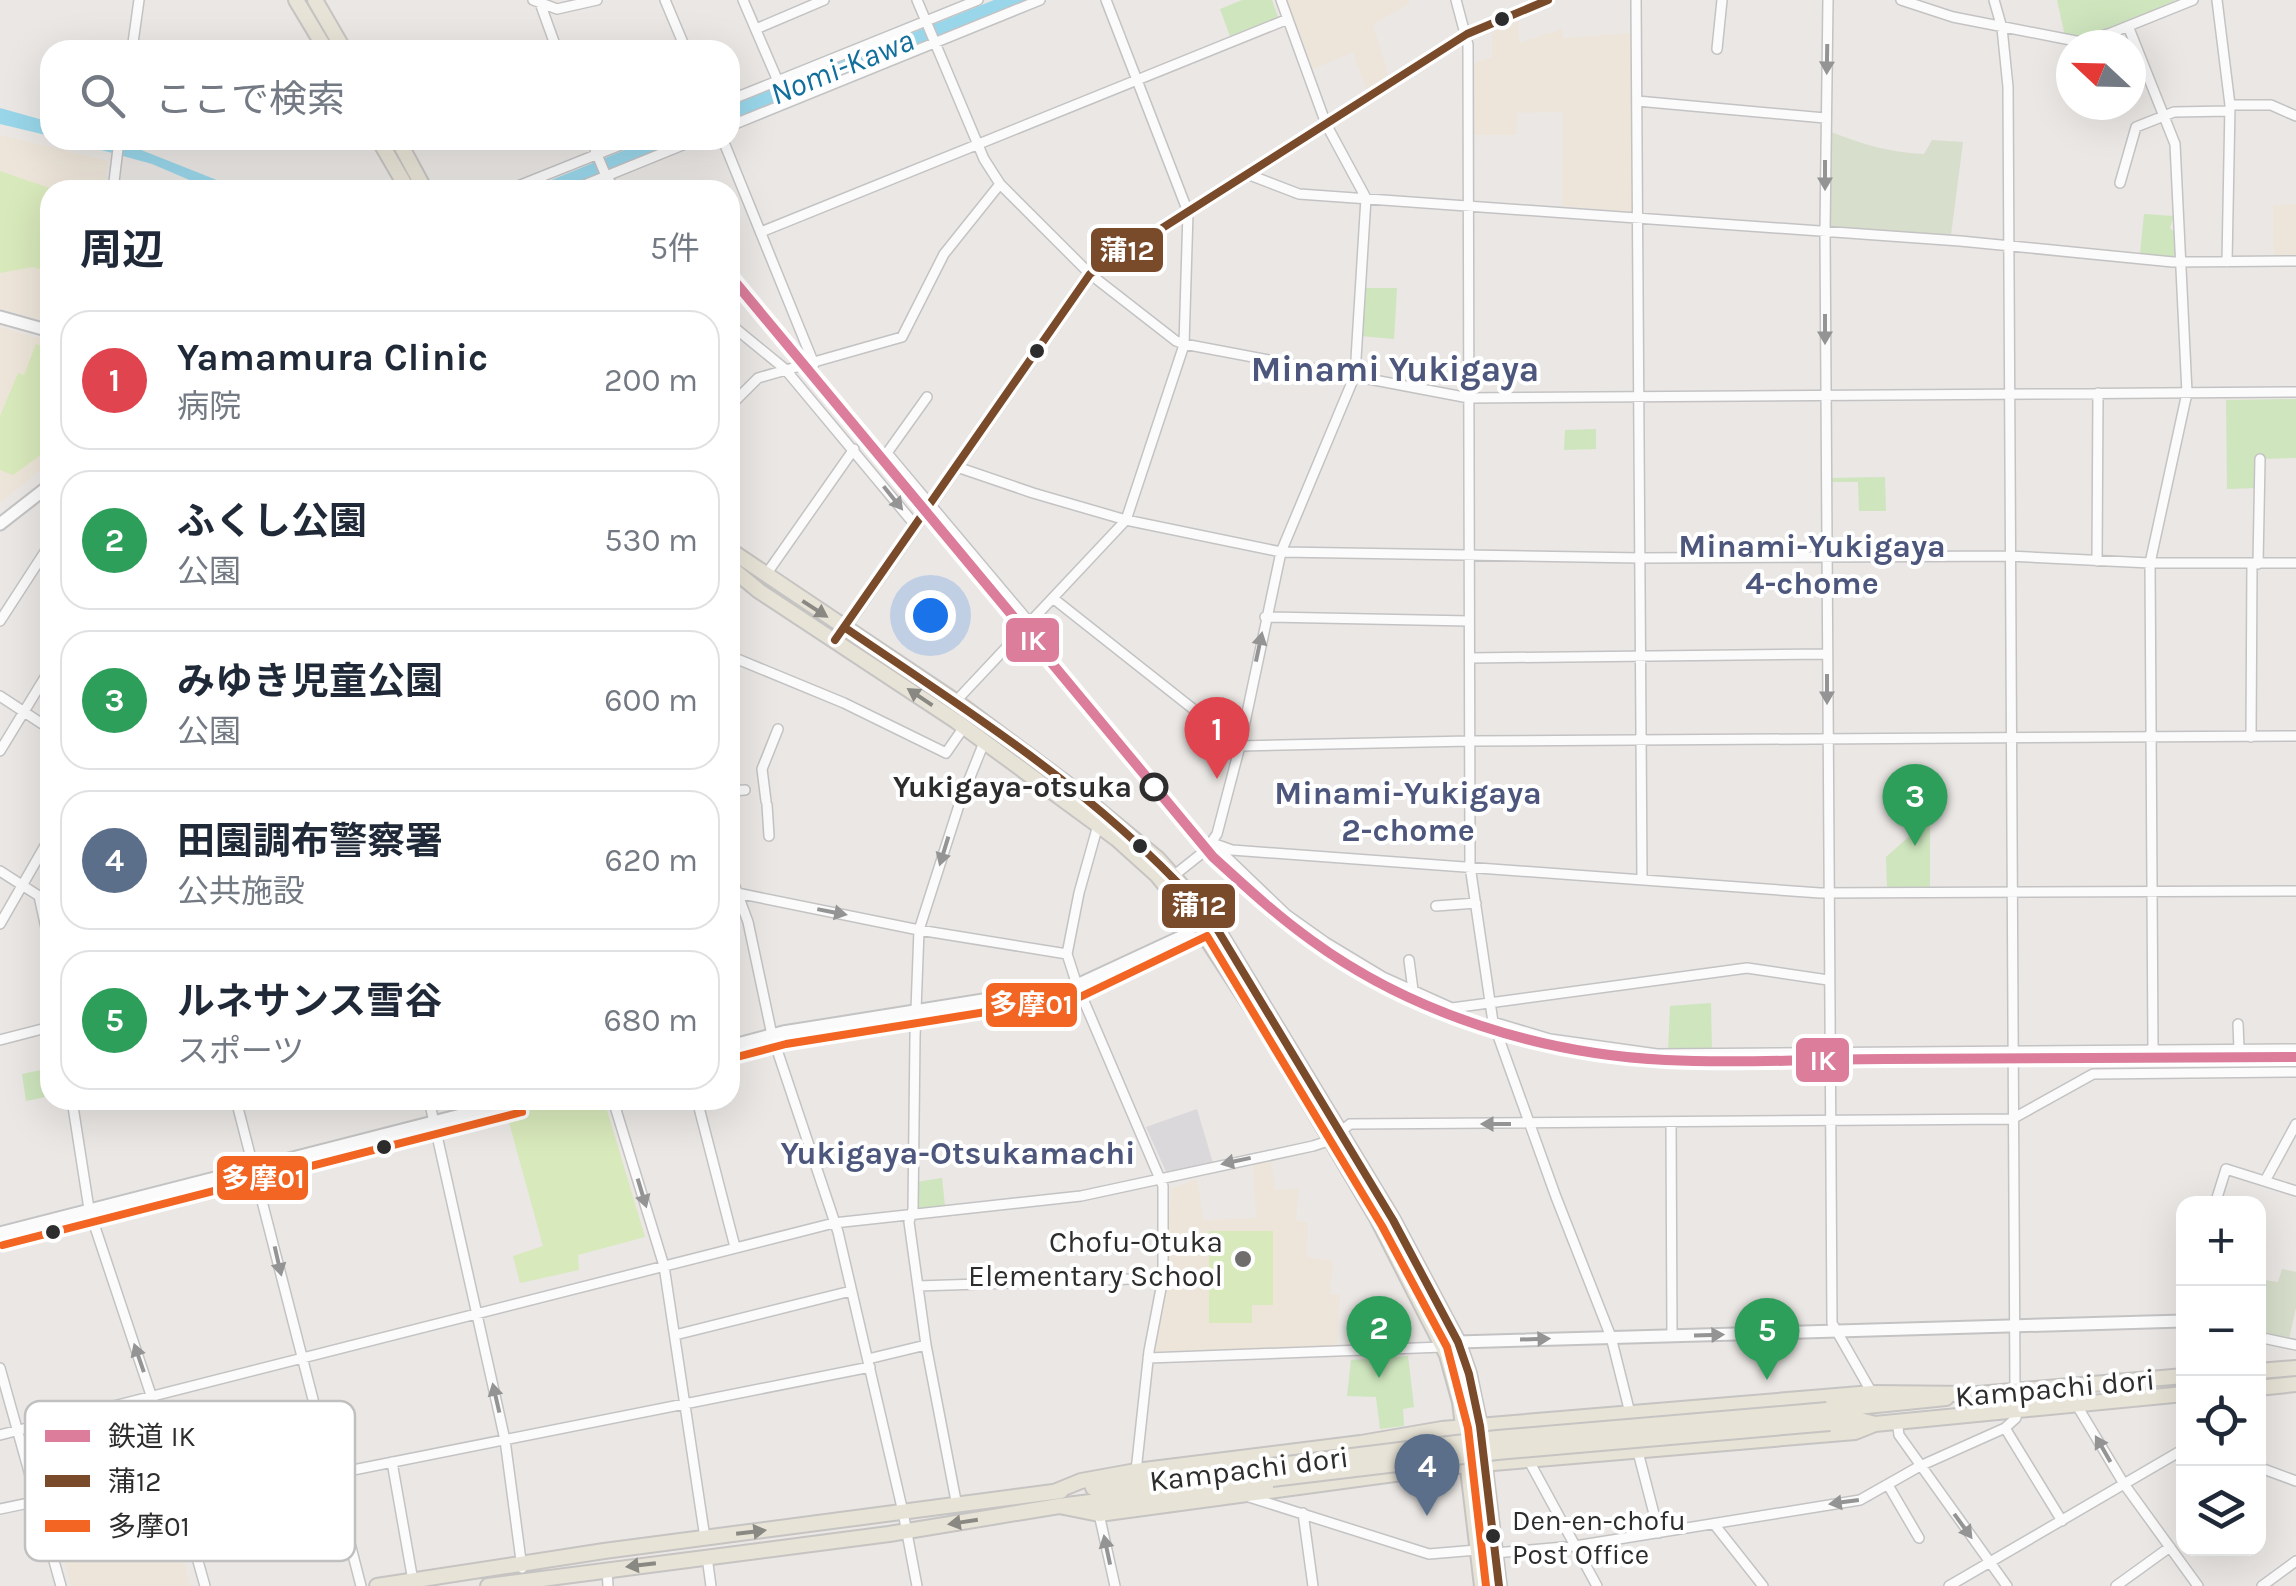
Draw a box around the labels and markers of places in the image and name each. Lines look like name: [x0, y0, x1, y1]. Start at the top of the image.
unlabelled marker: [1492, 9, 1512, 29]
unlabelled marker: [1027, 341, 1047, 361]
pin: 1: [1184, 696, 1250, 779]
pin: 3: [1882, 764, 1948, 846]
place label: Yukigaya-otsuka: [893, 769, 1132, 805]
marker: Yukigaya-otsuka: [1141, 774, 1167, 800]
unlabelled marker: [1130, 836, 1150, 856]
unlabelled marker: [374, 1137, 394, 1157]
unlabelled marker: [43, 1222, 63, 1242]
place label: Chofu-Otuka Elementary School: [968, 1224, 1223, 1294]
marker: Chofu-Otuka Elementary School: [1232, 1248, 1254, 1270]
pin: 2: [1346, 1296, 1412, 1378]
pin: 5: [1734, 1298, 1800, 1380]
pin: 4: [1394, 1434, 1460, 1516]
place label: Den-en-chofu Post Office: [1512, 1504, 1686, 1571]
marker: Den-en-chofu Post Office: [1483, 1526, 1503, 1546]

